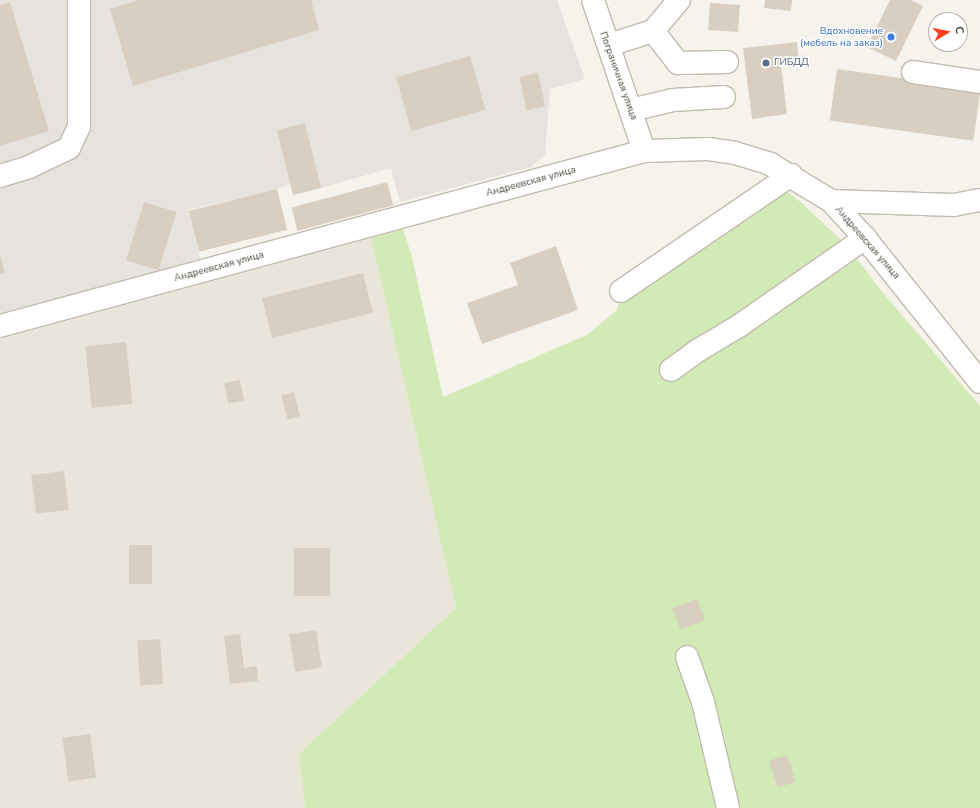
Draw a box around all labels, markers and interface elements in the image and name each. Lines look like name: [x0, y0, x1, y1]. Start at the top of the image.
north arrow: [928, 12, 968, 52]
place label: Вдохновение (мебель на заказ): [800, 25, 883, 48]
text: С: [951, 25, 967, 35]
street label: Пограничная улица: [596, 30, 640, 122]
marker: Вдохновение (мебель на заказ): [886, 32, 896, 42]
place label: ГИБДД: [774, 57, 809, 69]
marker: ГИБДД: [761, 58, 771, 68]
street label: Андреевская улица: [485, 164, 577, 200]
street label: Андреевская улица: [832, 204, 902, 282]
street label: Андреевская улица: [173, 249, 265, 285]

